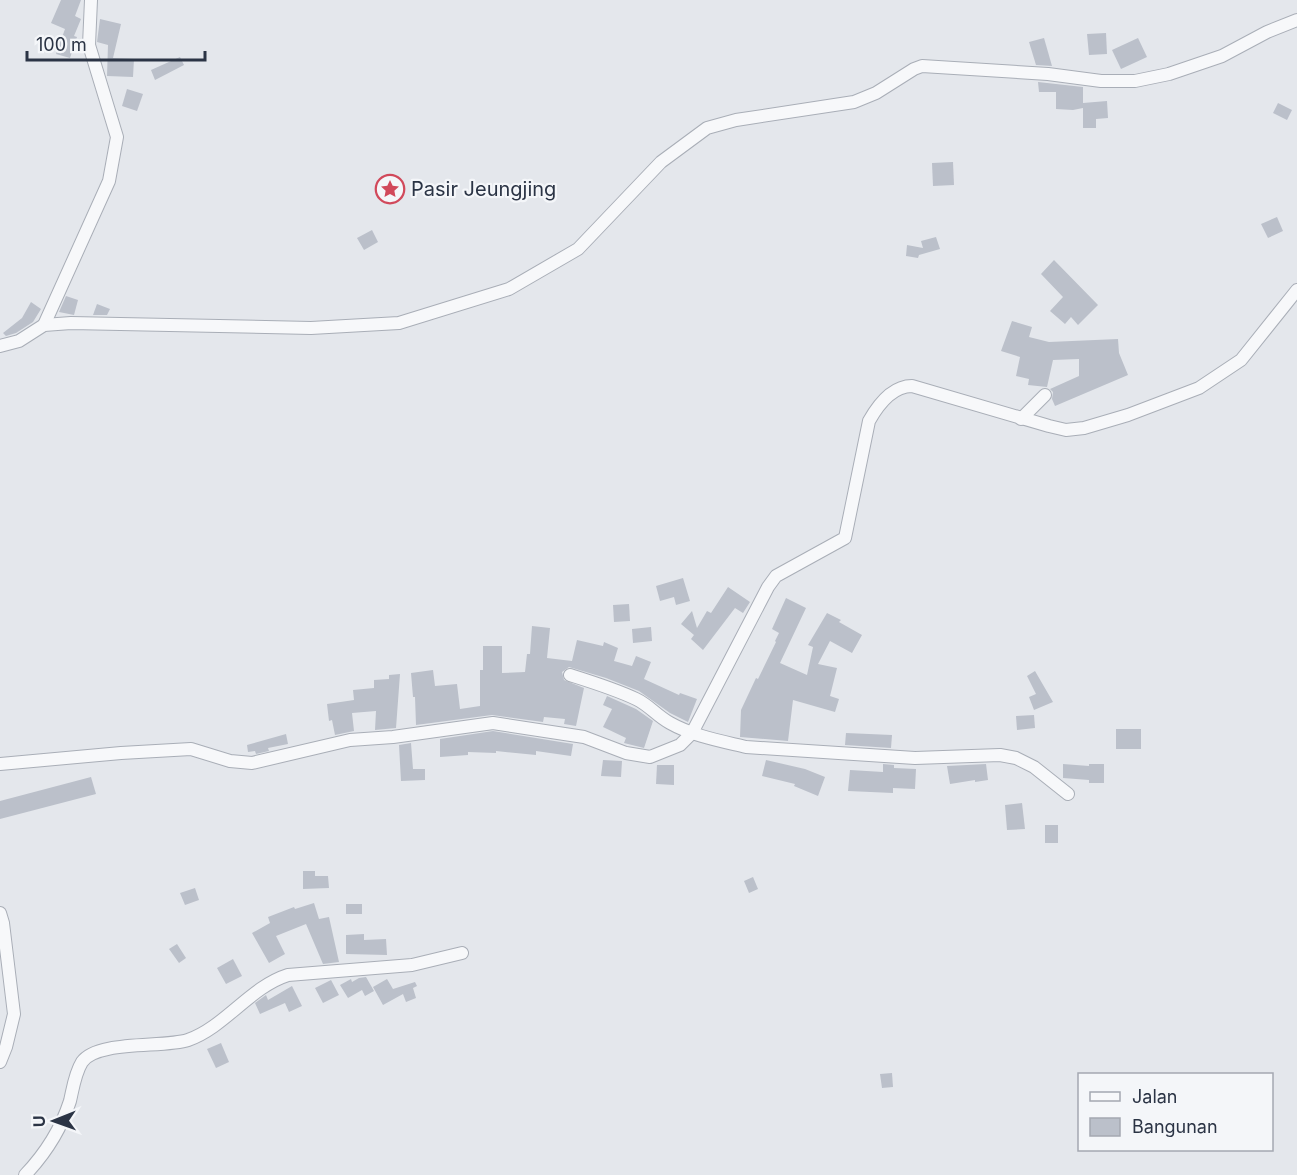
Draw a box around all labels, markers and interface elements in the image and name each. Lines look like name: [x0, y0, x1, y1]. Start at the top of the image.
scale bar: [27, 24, 206, 62]
text: 100 m: [36, 34, 87, 55]
place icon: Pasir Jeungjing: [374, 173, 406, 205]
place label: Pasir Jeungjing: [411, 177, 556, 201]
legend: [1078, 1073, 1273, 1151]
text: Jalan: [1132, 1086, 1177, 1107]
north arrow: [24, 1091, 84, 1151]
text: U: [29, 1115, 49, 1127]
text: Bangunan: [1132, 1116, 1218, 1137]

